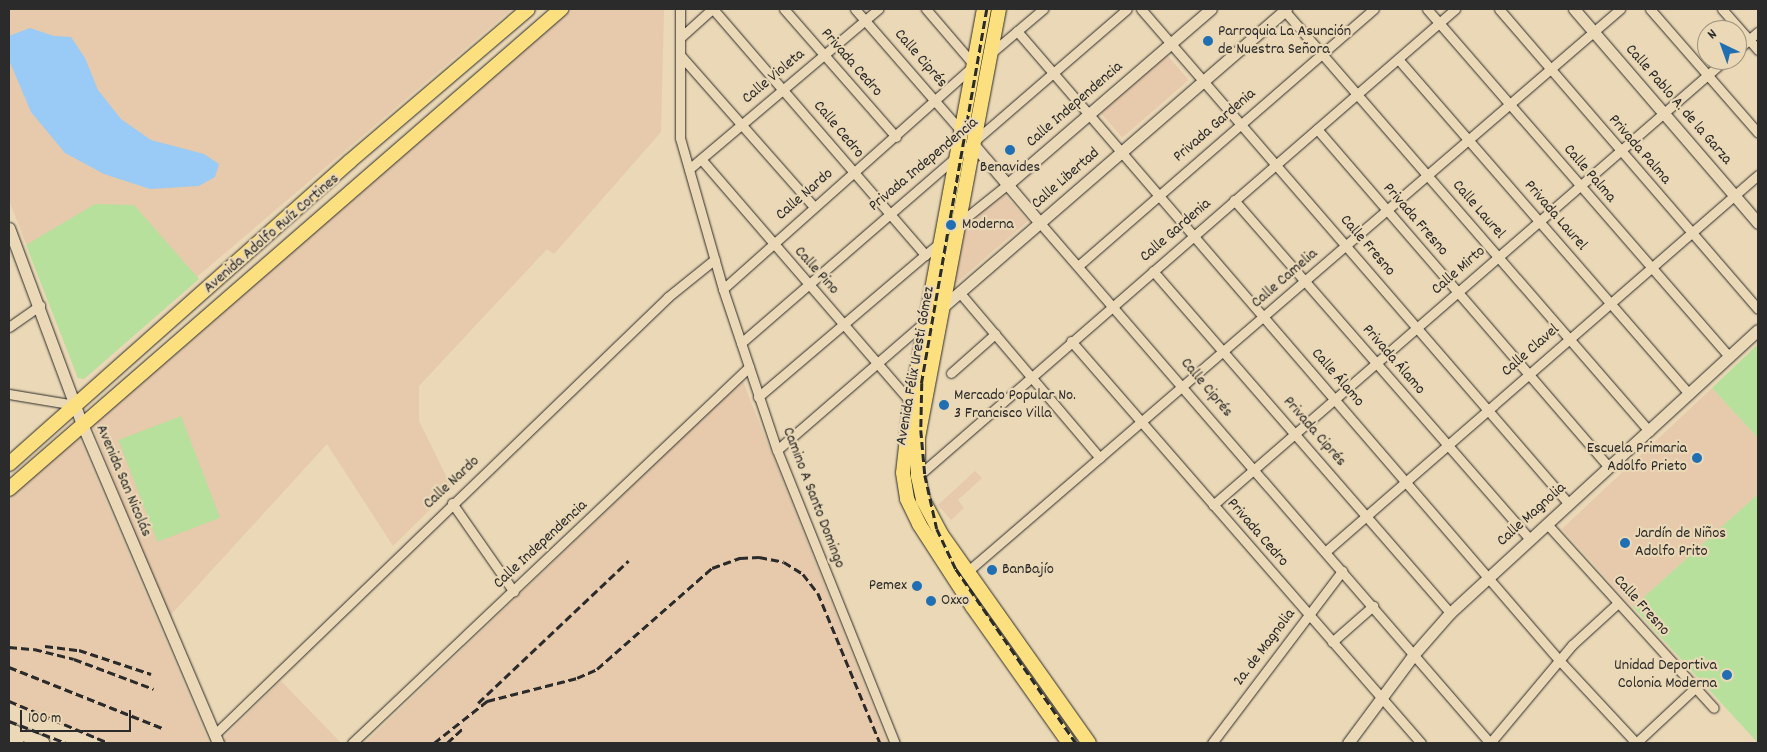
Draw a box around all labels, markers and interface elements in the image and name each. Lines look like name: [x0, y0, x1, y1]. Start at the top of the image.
north arrow: [1697, 20, 1747, 70]
place label: Parroquia La Asunción de Nuestra Señora: [1218, 22, 1351, 60]
street label: Privada Cedro: [816, 25, 886, 101]
text: N: [1703, 25, 1722, 44]
street label: Calle Ciprés: [889, 26, 951, 92]
marker: Parroquia La Asunción de Nuestra Señora: [1202, 35, 1214, 47]
street label: Calle Pablo A. de la Garza: [1620, 41, 1736, 169]
street label: Calle Violeta: [739, 45, 809, 109]
street label: Calle Independencia: [1023, 58, 1127, 152]
street label: Privada Gardenia: [1170, 85, 1260, 167]
street label: Calle Cedro: [808, 97, 868, 163]
street label: Privada Palma: [1604, 111, 1674, 189]
street label: Privada Independencia: [866, 114, 982, 216]
street label: Calle Palma: [1559, 141, 1619, 207]
marker: Benavides: [1004, 144, 1016, 156]
street label: Calle Libertad: [1028, 144, 1104, 214]
place label: Benavides: [980, 158, 1040, 178]
street label: Calle Nardo: [772, 165, 838, 225]
street label: Avenida Adolfo Ruíz Cortines: [200, 170, 344, 298]
street label: Calle Laurel: [1447, 177, 1509, 243]
street label: Privada Laurel: [1519, 177, 1591, 255]
street label: Privada Fresno: [1378, 180, 1452, 260]
street label: Calle Gardenia: [1137, 195, 1215, 267]
street label: Calle Fresno: [1335, 211, 1399, 281]
place label: Moderna: [962, 215, 1014, 235]
marker: Moderna: [944, 218, 958, 232]
street label: Calle Mirto: [1428, 242, 1490, 300]
street label: Calle Pino: [789, 243, 843, 299]
street label: Calle Camelia: [1248, 245, 1322, 313]
street label: Avenida Félix Uresti Gómez: [893, 285, 939, 447]
street label: Privada Álamo: [1357, 321, 1429, 399]
street label: Calle Clavel: [1498, 321, 1564, 381]
street label: Calle Álamo: [1306, 345, 1368, 411]
street label: Calle Ciprés: [1176, 354, 1236, 422]
place label: Mercado Popular No. 3 Francisco Villa: [954, 386, 1076, 424]
street label: Privada Ciprés: [1278, 393, 1350, 471]
marker: Mercado Popular No. 3 Francisco Villa: [938, 399, 950, 411]
street label: Avenida San Nicolás: [91, 422, 155, 540]
street label: Camino A Santo Domingo: [777, 425, 849, 571]
place label: Escuela Primaria Adolfo Prieto: [1587, 439, 1687, 477]
street label: Calle Nardo: [420, 452, 484, 514]
marker: Escuela Primaria Adolfo Prieto: [1691, 452, 1703, 464]
street label: Calle Magnolia: [1493, 479, 1571, 551]
street label: Privada Cedro: [1222, 495, 1292, 571]
street label: Calle Independencia: [490, 497, 592, 593]
place label: Jardín de Niños Adolfo Prito: [1635, 524, 1726, 562]
marker: Jardín de Niños Adolfo Prito: [1619, 537, 1631, 549]
place label: BanBajío: [1002, 560, 1054, 580]
marker: BanBajío: [986, 564, 998, 576]
street label: Calle Fresno: [1609, 572, 1673, 640]
place label: Pemex: [869, 576, 907, 596]
marker: Pemex: [911, 580, 923, 592]
place label: Oxxo: [941, 591, 969, 611]
marker: Oxxo: [925, 595, 937, 607]
street label: 2a. de Magnolia: [1230, 606, 1300, 690]
place label: Unidad Deportiva Colonia Moderna: [1614, 656, 1717, 694]
marker: Unidad Deportiva Colonia Moderna: [1721, 669, 1733, 681]
scale bar: [22, 700, 134, 732]
text: 100 m: [28, 708, 61, 730]

